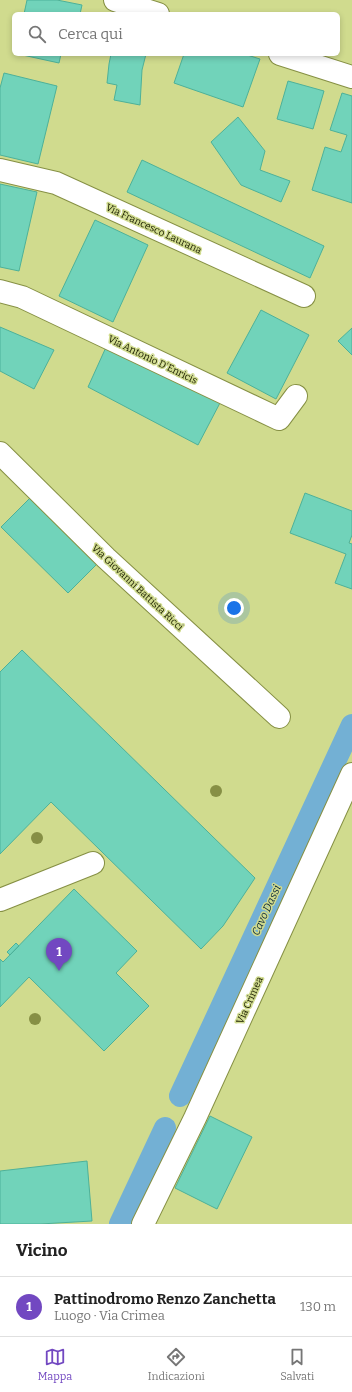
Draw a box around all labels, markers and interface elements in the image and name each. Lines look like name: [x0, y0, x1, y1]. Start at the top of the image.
search box: [12, 12, 340, 56]
icon: search: [26, 23, 48, 45]
text: Cerca qui: [58, 25, 123, 43]
street label: Via Francesco Laurana: [104, 201, 204, 257]
street label: Via Antonio D'Enricis: [106, 333, 199, 387]
street label: Via Giovanni Battista Ricci: [89, 542, 186, 633]
your location: [224, 598, 244, 618]
water label: Cavo Dassi: [249, 883, 284, 937]
pin: 1: [46, 938, 72, 971]
street label: Via Crimea: [234, 974, 266, 1026]
text: Vicino: [16, 1240, 68, 1261]
text: Pattinodromo Renzo Zanchetta: [54, 1290, 276, 1308]
text: 1: [26, 1299, 32, 1314]
text: 130 m: [300, 1299, 336, 1314]
text: Luogo · Via Crimea: [54, 1308, 165, 1323]
tab: Mappa: [38, 1346, 72, 1383]
tab: Indicazioni: [148, 1346, 205, 1383]
tab: Salvati: [280, 1346, 314, 1383]

